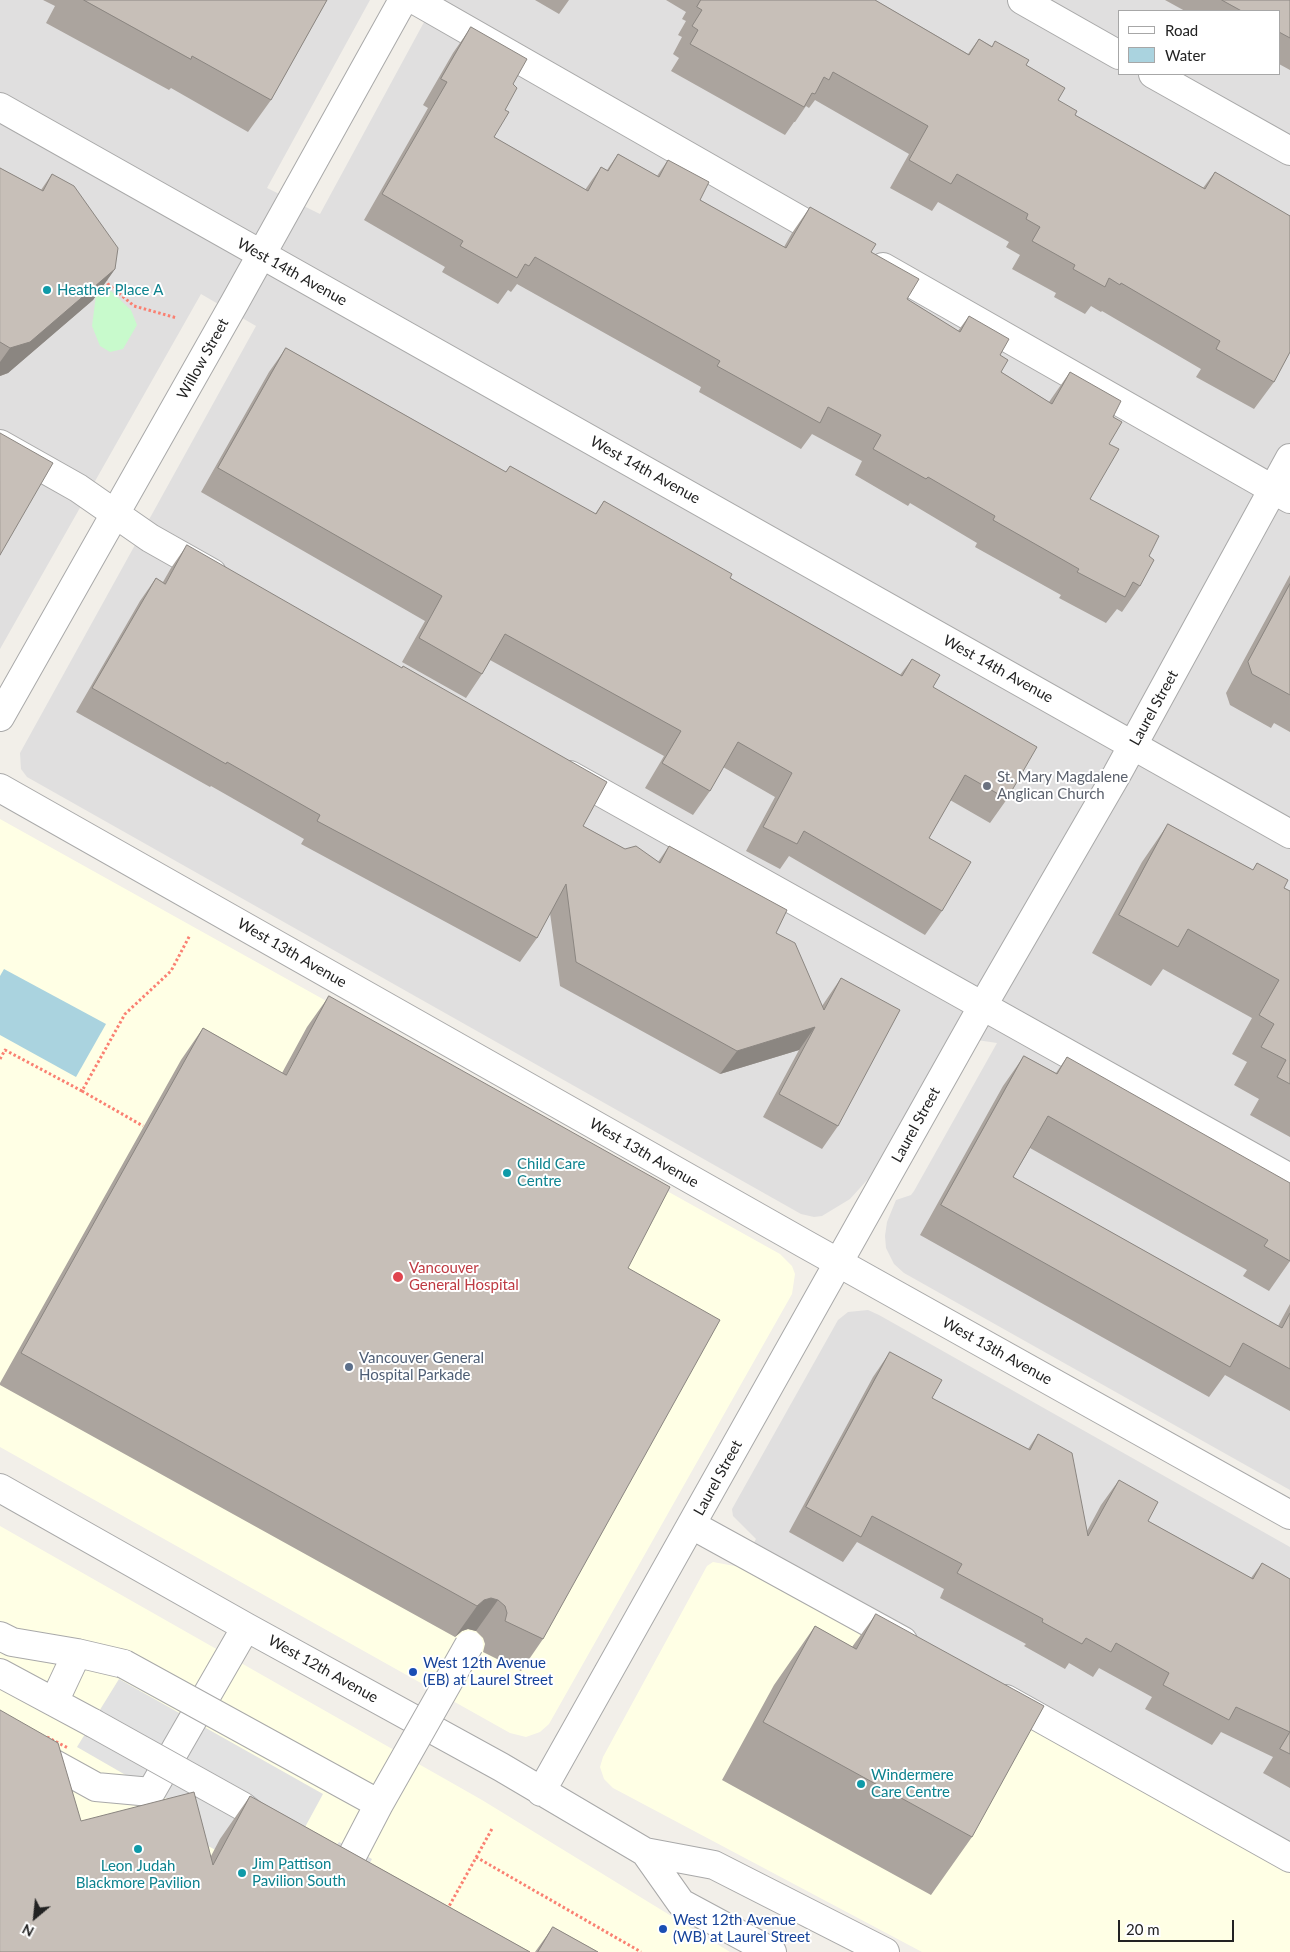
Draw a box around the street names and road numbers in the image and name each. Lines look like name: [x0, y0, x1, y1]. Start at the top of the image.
street label: West 14th Avenue: [234, 234, 350, 310]
street label: Willow Street: [173, 315, 233, 403]
street label: West 14th Avenue: [587, 432, 703, 508]
street label: West 14th Avenue: [940, 631, 1056, 707]
street label: Laurel Street: [1126, 667, 1182, 749]
street label: West 13th Avenue: [234, 914, 350, 992]
street label: Laurel Street: [888, 1084, 944, 1166]
street label: West 13th Avenue: [586, 1114, 702, 1192]
street label: West 13th Avenue: [939, 1313, 1055, 1389]
street label: Laurel Street: [690, 1437, 746, 1519]
street label: West 12th Avenue: [265, 1631, 381, 1707]

